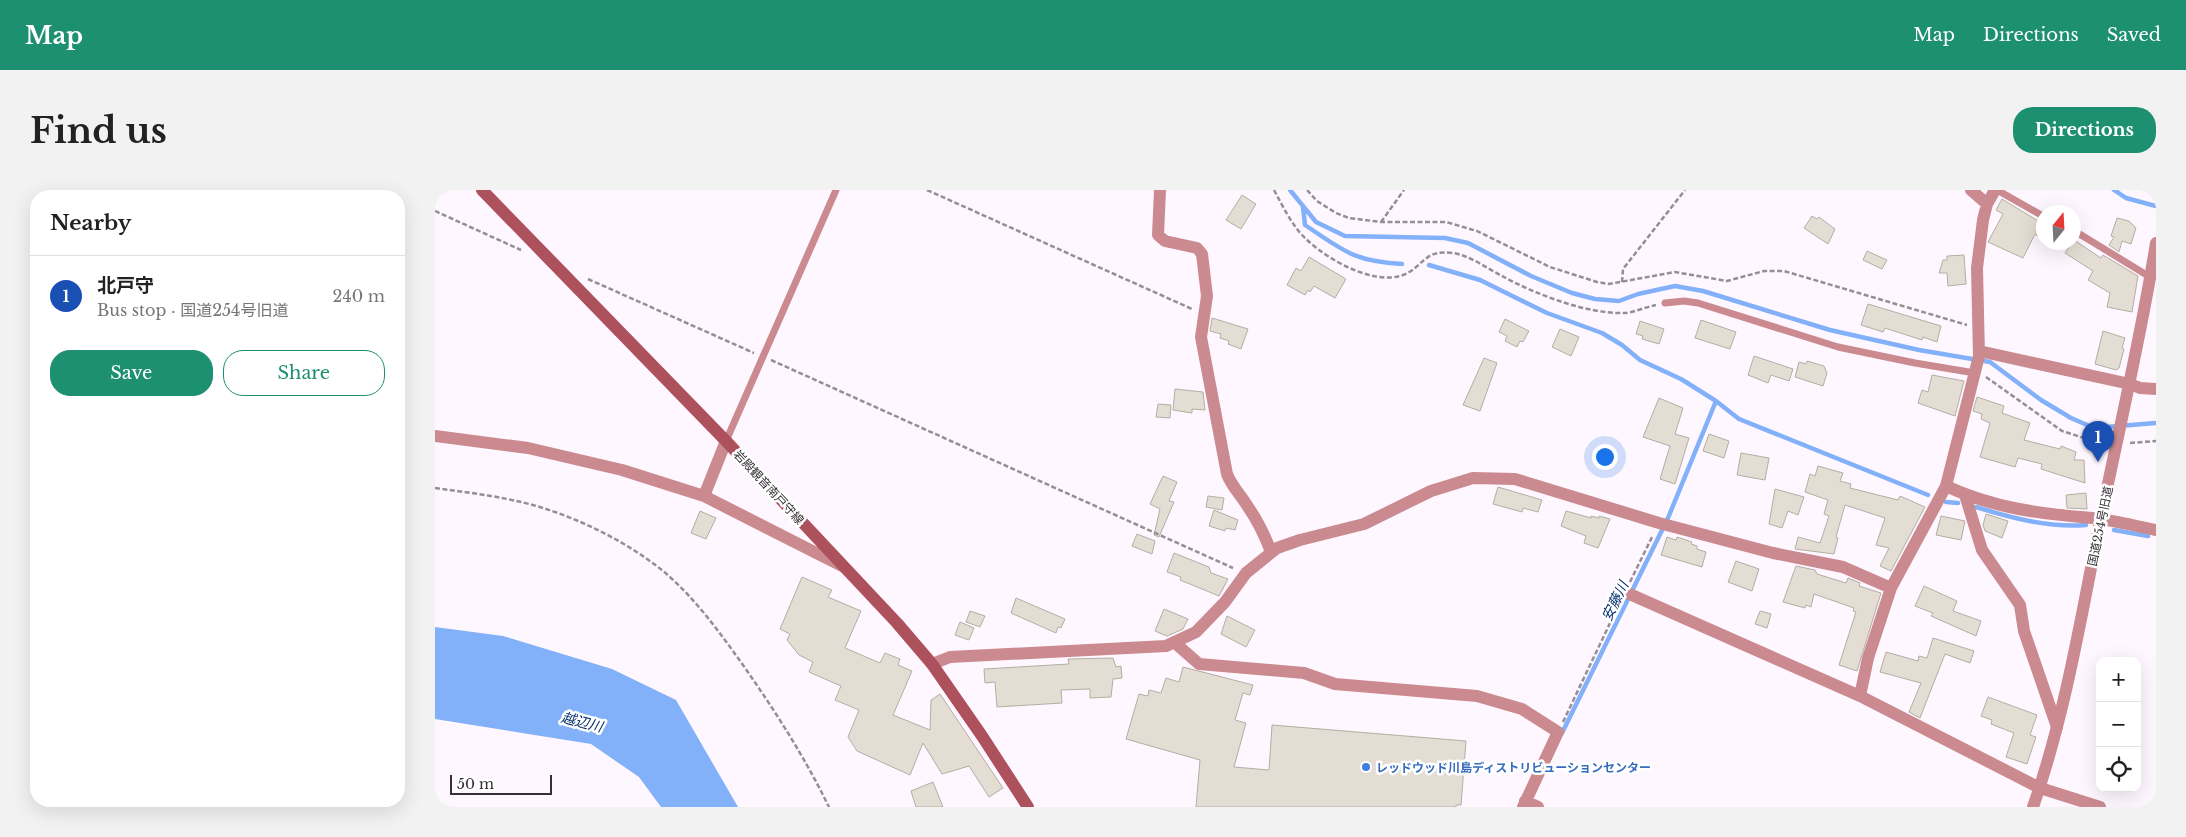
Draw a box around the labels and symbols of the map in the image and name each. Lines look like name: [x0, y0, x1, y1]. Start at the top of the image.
north arrow: [2036, 205, 2081, 250]
pin: 1: [2082, 421, 2114, 462]
your location: [1592, 444, 1618, 470]
street label: 岩殿観音南戸守線: [731, 447, 807, 527]
street label: 国道254号旧道: [2084, 485, 2116, 567]
water label: 安藤川: [1598, 576, 1633, 624]
water label: 越辺川: [559, 708, 606, 736]
place label: レッドウッド川島ディストリビューションセンター: [1376, 760, 1651, 775]
marker: レッドウッド川島ディストリビューションセンター: [1360, 761, 1372, 773]
scale bar: [450, 772, 553, 795]

